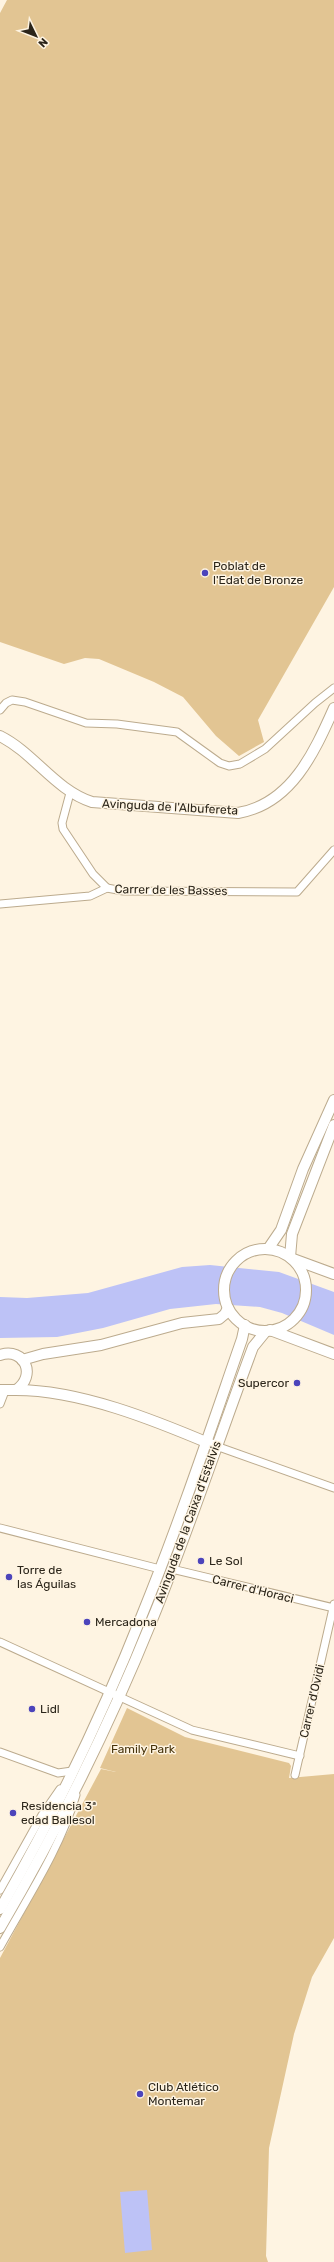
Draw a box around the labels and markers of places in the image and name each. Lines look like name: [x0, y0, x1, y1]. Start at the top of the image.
place label: Poblat de l'Edat de Bronze: [213, 559, 304, 587]
marker: Poblat de l'Edat de Bronze: [200, 568, 210, 578]
place label: Supercor: [238, 1376, 289, 1390]
marker: Supercor: [292, 1378, 302, 1388]
place label: Le Sol: [209, 1554, 243, 1568]
marker: Le Sol: [196, 1556, 206, 1566]
place label: Torre de las Águilas: [17, 1563, 76, 1591]
marker: Torre de las Águilas: [4, 1572, 14, 1582]
place label: Mercadona: [95, 1615, 157, 1629]
marker: Mercadona: [82, 1617, 92, 1627]
place label: Lidl: [40, 1702, 60, 1716]
marker: Lidl: [27, 1704, 37, 1714]
place label: Residencia 3ª edad Ballesol: [21, 1799, 96, 1827]
marker: Residencia 3ª edad Ballesol: [8, 1808, 18, 1818]
place label: Club Atlético Montemar: [148, 2080, 219, 2108]
marker: Club Atlético Montemar: [135, 2089, 145, 2099]

